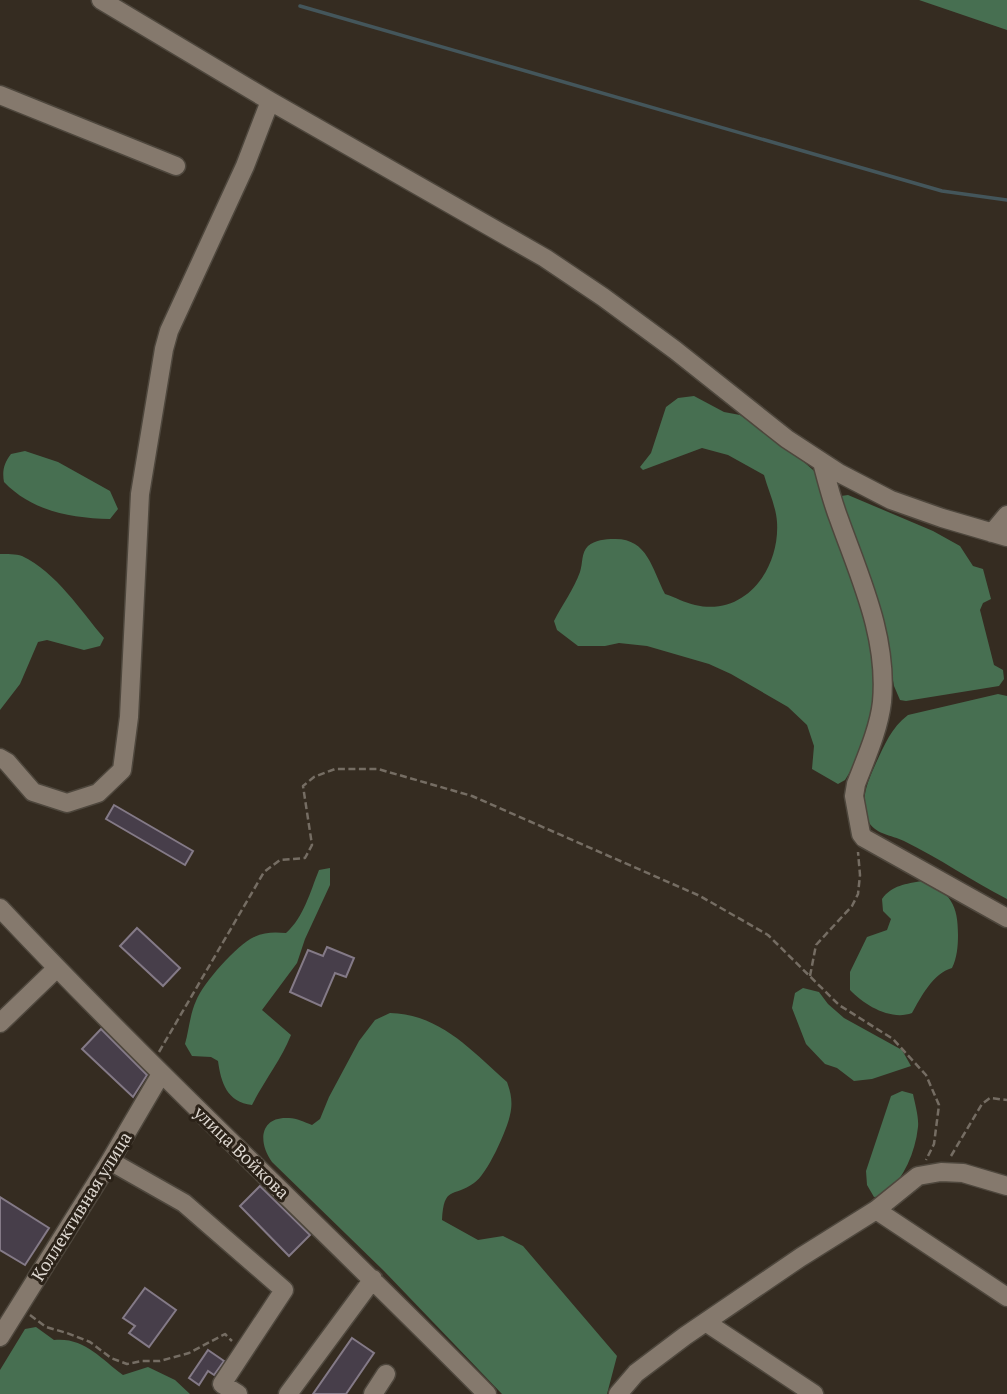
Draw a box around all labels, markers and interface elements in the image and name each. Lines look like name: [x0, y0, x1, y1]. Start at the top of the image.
street label: улица Войкова: [188, 1100, 295, 1204]
street label: Коллективная улица: [25, 1127, 137, 1285]

